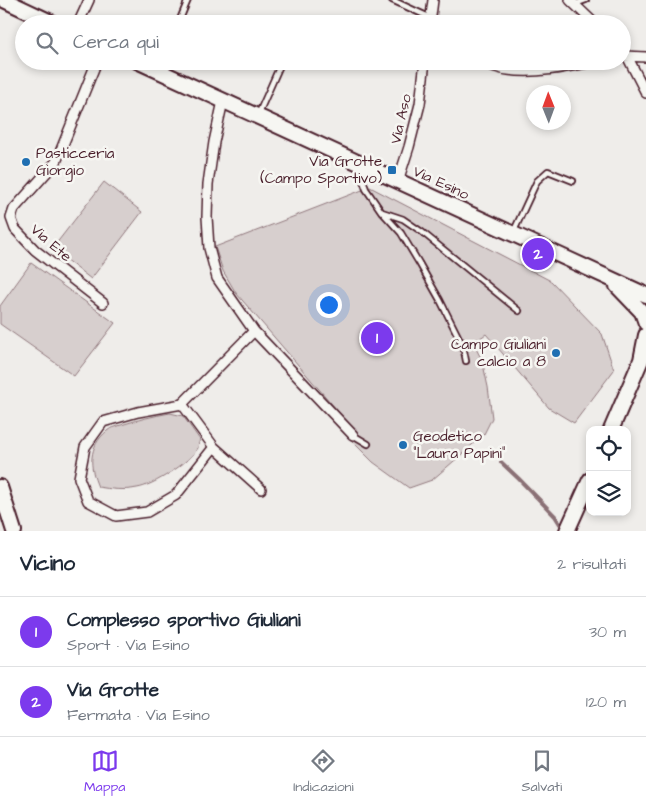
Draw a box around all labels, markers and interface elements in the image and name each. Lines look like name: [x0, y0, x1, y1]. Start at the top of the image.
search box: [15, 15, 631, 70]
icon: search: [33, 29, 61, 57]
text: Cerca qui: [73, 29, 159, 56]
north arrow: [526, 85, 571, 130]
street label: Via Aso: [385, 91, 417, 146]
place label: Pasticceria Giorgio: [36, 143, 115, 182]
place label: Via Grotte (Campo Sportivo): [260, 151, 382, 189]
marker: Pasticceria Giorgio: [20, 156, 32, 168]
street label: Via Esino: [409, 161, 473, 205]
marker: Via Grotte (Campo Sportivo): [386, 164, 398, 176]
street label: Via Ete: [26, 219, 76, 267]
pin: 2: [522, 235, 554, 273]
your location: [316, 292, 342, 318]
pin: 1: [361, 319, 393, 357]
place label: Campo Giuliani calcio a 8: [451, 334, 547, 372]
marker: Campo Giuliani calcio a 8: [550, 347, 562, 359]
place label: Geodetico "Laura Papini": [413, 426, 506, 464]
map controls: [586, 426, 631, 516]
button: locate: [586, 426, 631, 471]
marker: Geodetico "Laura Papini": [397, 439, 409, 451]
button: layers: [586, 471, 631, 516]
text: Vicino: [20, 549, 75, 578]
text: 2 risultati: [557, 553, 626, 575]
text: Complesso sportivo Giuliani: [67, 607, 301, 634]
text: 1: [35, 621, 37, 643]
text: 30 m: [589, 621, 626, 643]
text: Sport · Via Esino: [67, 634, 189, 656]
text: Via Grotte: [67, 677, 159, 704]
text: 2: [31, 691, 41, 713]
text: 120 m: [586, 691, 626, 713]
text: Fermata · Via Esino: [67, 704, 210, 726]
tab: Mappa: [84, 747, 125, 797]
tab: Indicazioni: [293, 747, 354, 797]
tab: Salvati: [522, 747, 562, 797]

